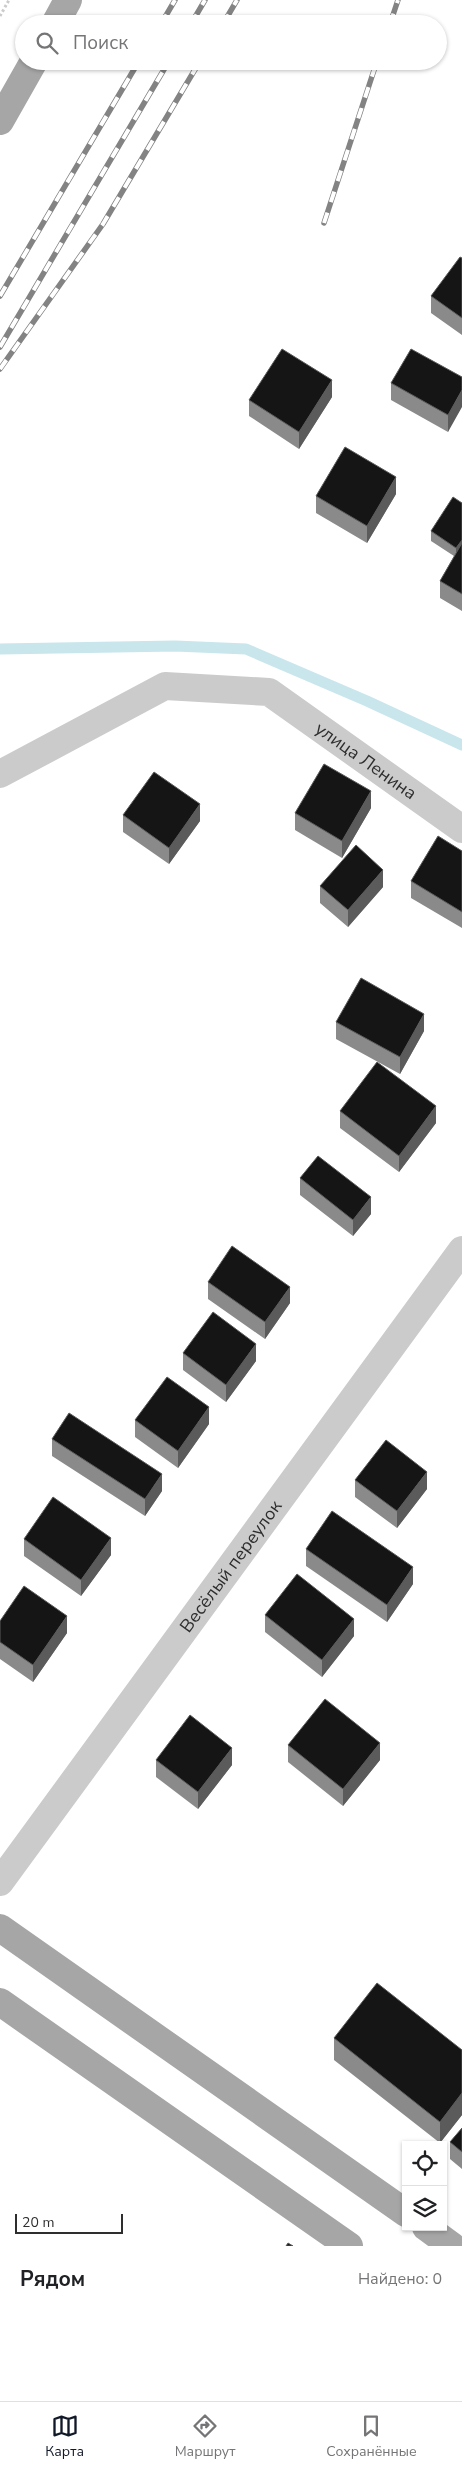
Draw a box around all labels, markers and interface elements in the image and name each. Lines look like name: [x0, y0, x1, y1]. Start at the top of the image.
search box: [15, 15, 447, 70]
icon: search: [33, 29, 61, 57]
text: Поиск: [73, 30, 128, 56]
street label: улица Ленина: [310, 716, 422, 805]
street label: Весёлый переулок: [174, 1495, 287, 1637]
map controls: [402, 2141, 447, 2231]
button: locate: [402, 2141, 447, 2186]
button: layers: [402, 2186, 447, 2231]
scale bar: [15, 2211, 122, 2234]
text: 20 m: [22, 2213, 54, 2232]
text: Рядом: [20, 2265, 85, 2293]
text: Найдено: 0: [358, 2268, 442, 2290]
tab: Карта: [45, 2412, 84, 2461]
tab: Маршрут: [175, 2412, 235, 2461]
tab: Сохранённые: [326, 2412, 417, 2461]

